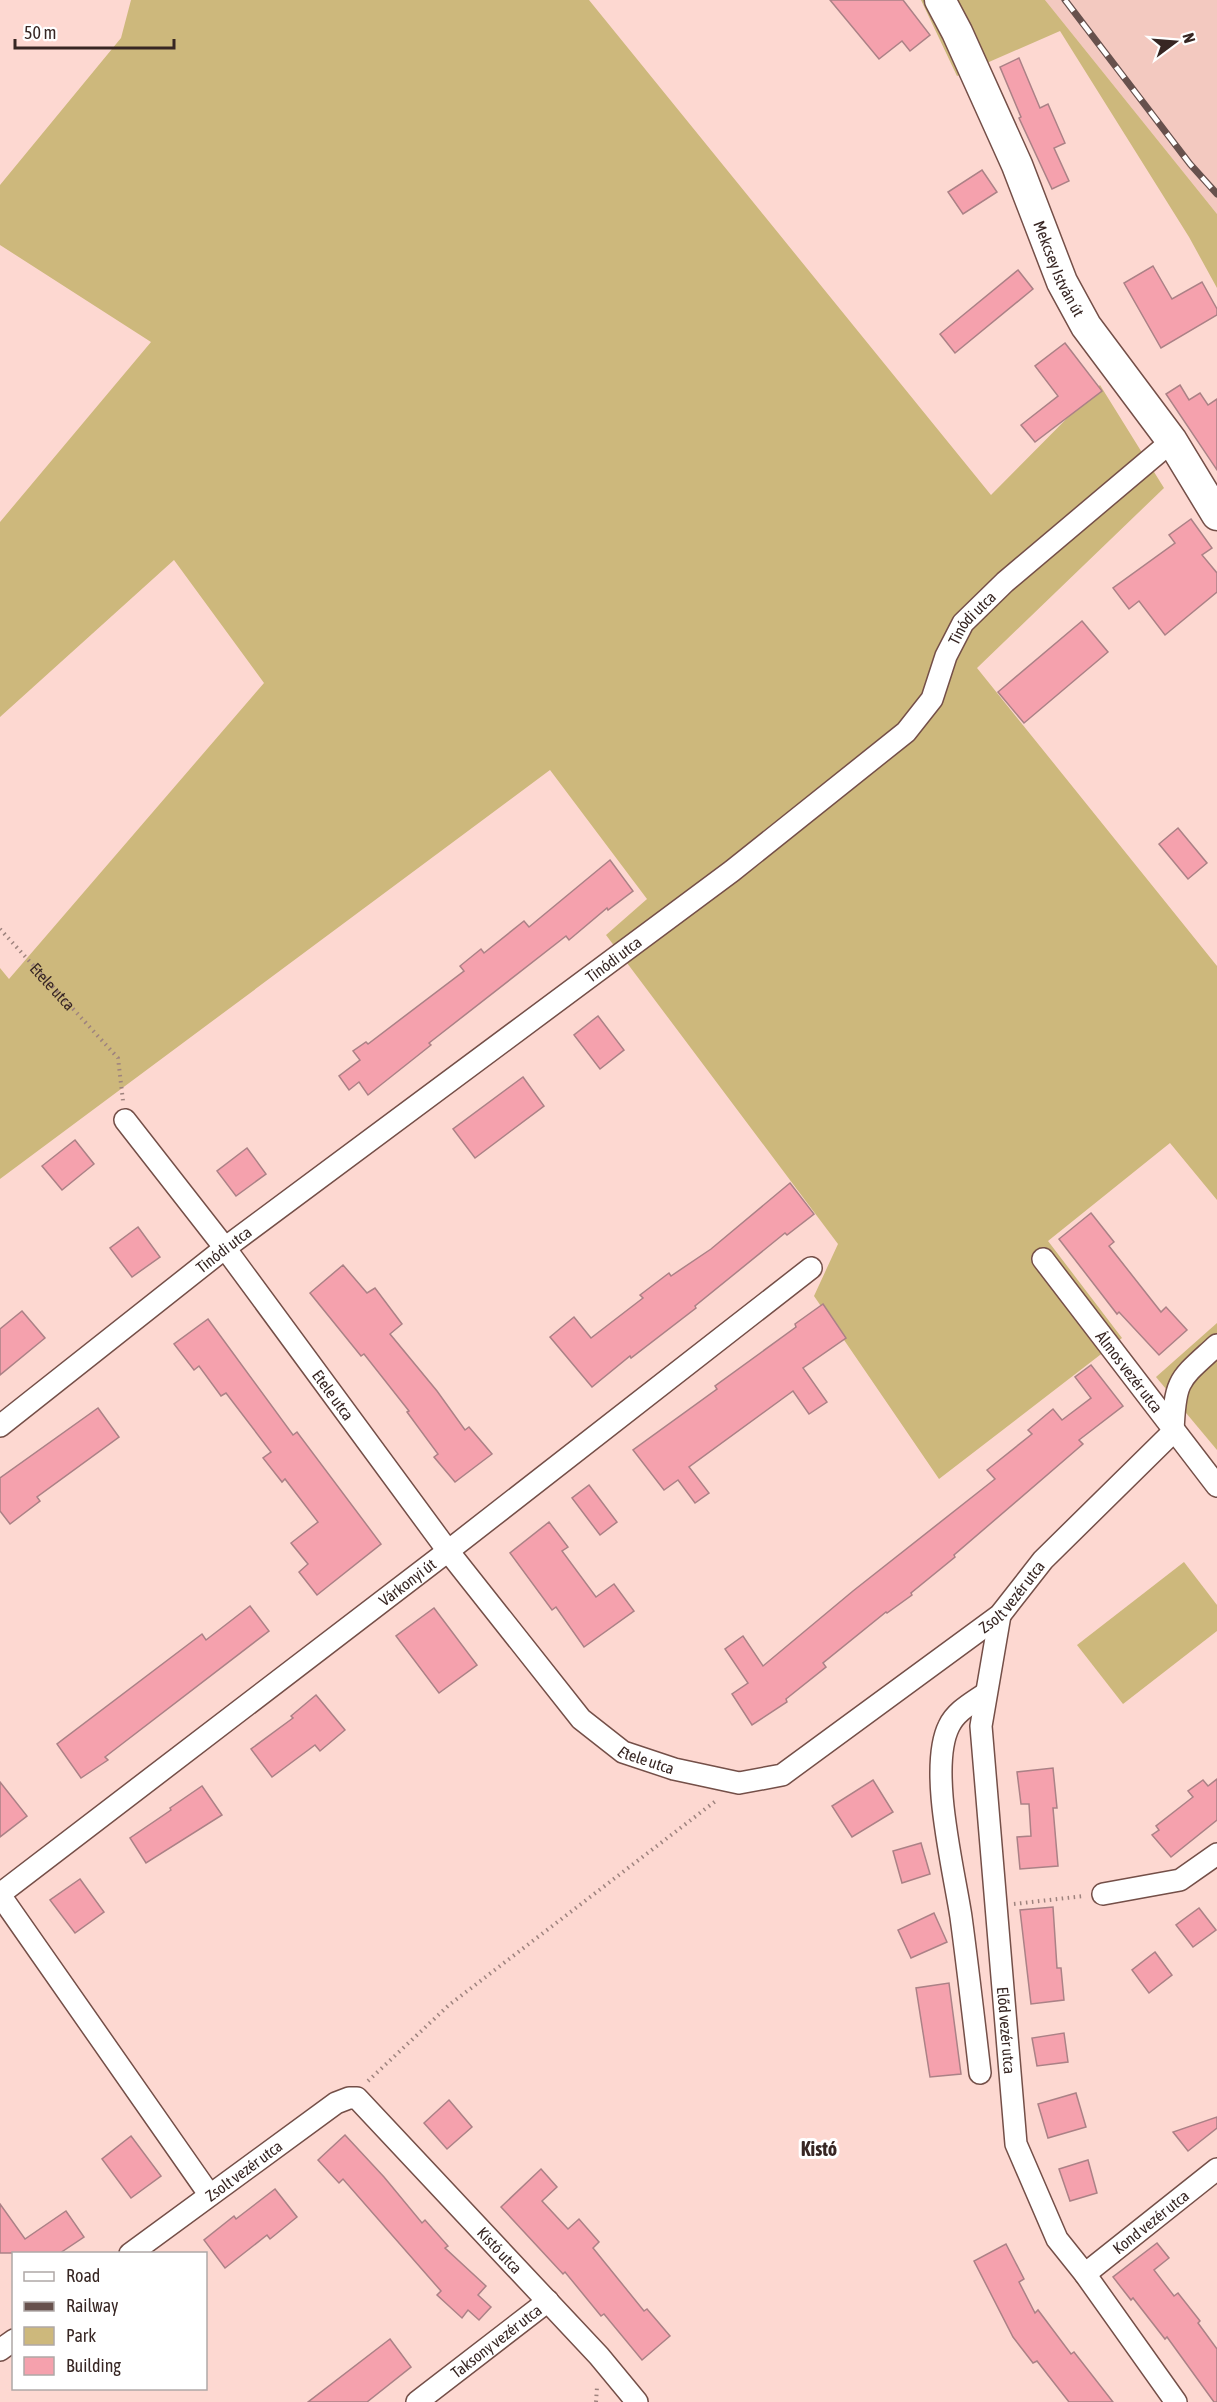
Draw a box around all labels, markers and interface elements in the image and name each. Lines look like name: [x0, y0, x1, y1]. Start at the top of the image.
scale bar: [15, 12, 174, 50]
north arrow: [1145, 12, 1205, 72]
text: 50 m: [24, 22, 56, 43]
text: N: [1179, 31, 1199, 45]
street label: Mekcsey István út: [1030, 218, 1088, 320]
street label: Tinódi utca: [944, 587, 999, 648]
street label: Tinódi utca: [582, 933, 645, 986]
street label: Etele utca: [27, 959, 79, 1014]
street label: Tinódi utca: [193, 1223, 255, 1276]
street label: Álmos vezér utca: [1092, 1327, 1166, 1416]
street label: Etele utca: [309, 1366, 358, 1424]
street label: Várkonyi út: [375, 1555, 439, 1609]
street label: Zsolt vezér utca: [975, 1557, 1048, 1636]
street label: Etele utca: [614, 1742, 677, 1777]
street label: Előd vezér utca: [994, 1986, 1019, 2075]
street label: Zsolt vezér utca: [202, 2137, 286, 2205]
district label: Kistó: [801, 2137, 837, 2160]
street label: Kond vezér utca: [1109, 2186, 1192, 2257]
street label: Kistó utca: [474, 2223, 526, 2277]
legend: [12, 2252, 207, 2390]
text: Road: [66, 2265, 100, 2286]
text: Railway: [66, 2295, 118, 2316]
street label: Taksony vezér utca: [447, 2300, 545, 2381]
text: Park: [66, 2325, 96, 2346]
text: Building: [66, 2355, 121, 2376]

